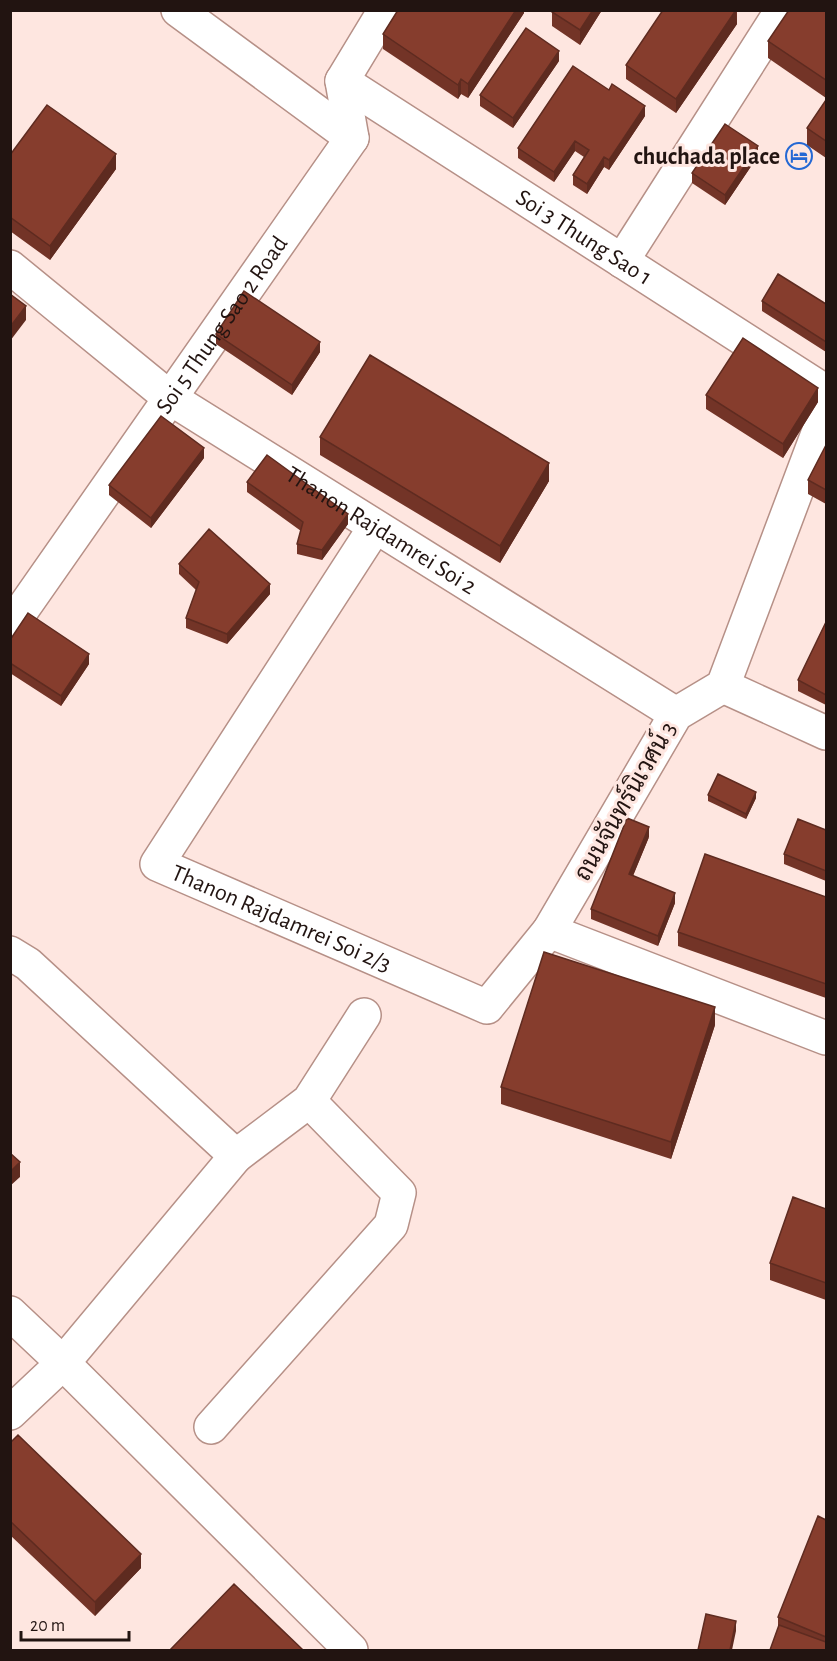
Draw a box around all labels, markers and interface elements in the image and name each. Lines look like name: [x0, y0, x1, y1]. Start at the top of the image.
hotel icon: chuchada place: [784, 141, 814, 171]
place label: chuchada place: [633, 145, 780, 169]
street label: Soi 3 Thung Sao 1: [511, 185, 656, 290]
street label: Soi 5 Thung Sao 2 Road: [152, 232, 293, 418]
street label: Thanon Rajdamrei Soi 2: [281, 462, 480, 599]
street label: ถนนจันทร์นิเวศน์ 3: [566, 715, 681, 885]
street label: Thanon Rajdamrei Soi 2/3: [168, 861, 394, 977]
scale bar: [21, 1604, 129, 1642]
text: 20 m: [30, 1617, 65, 1635]

